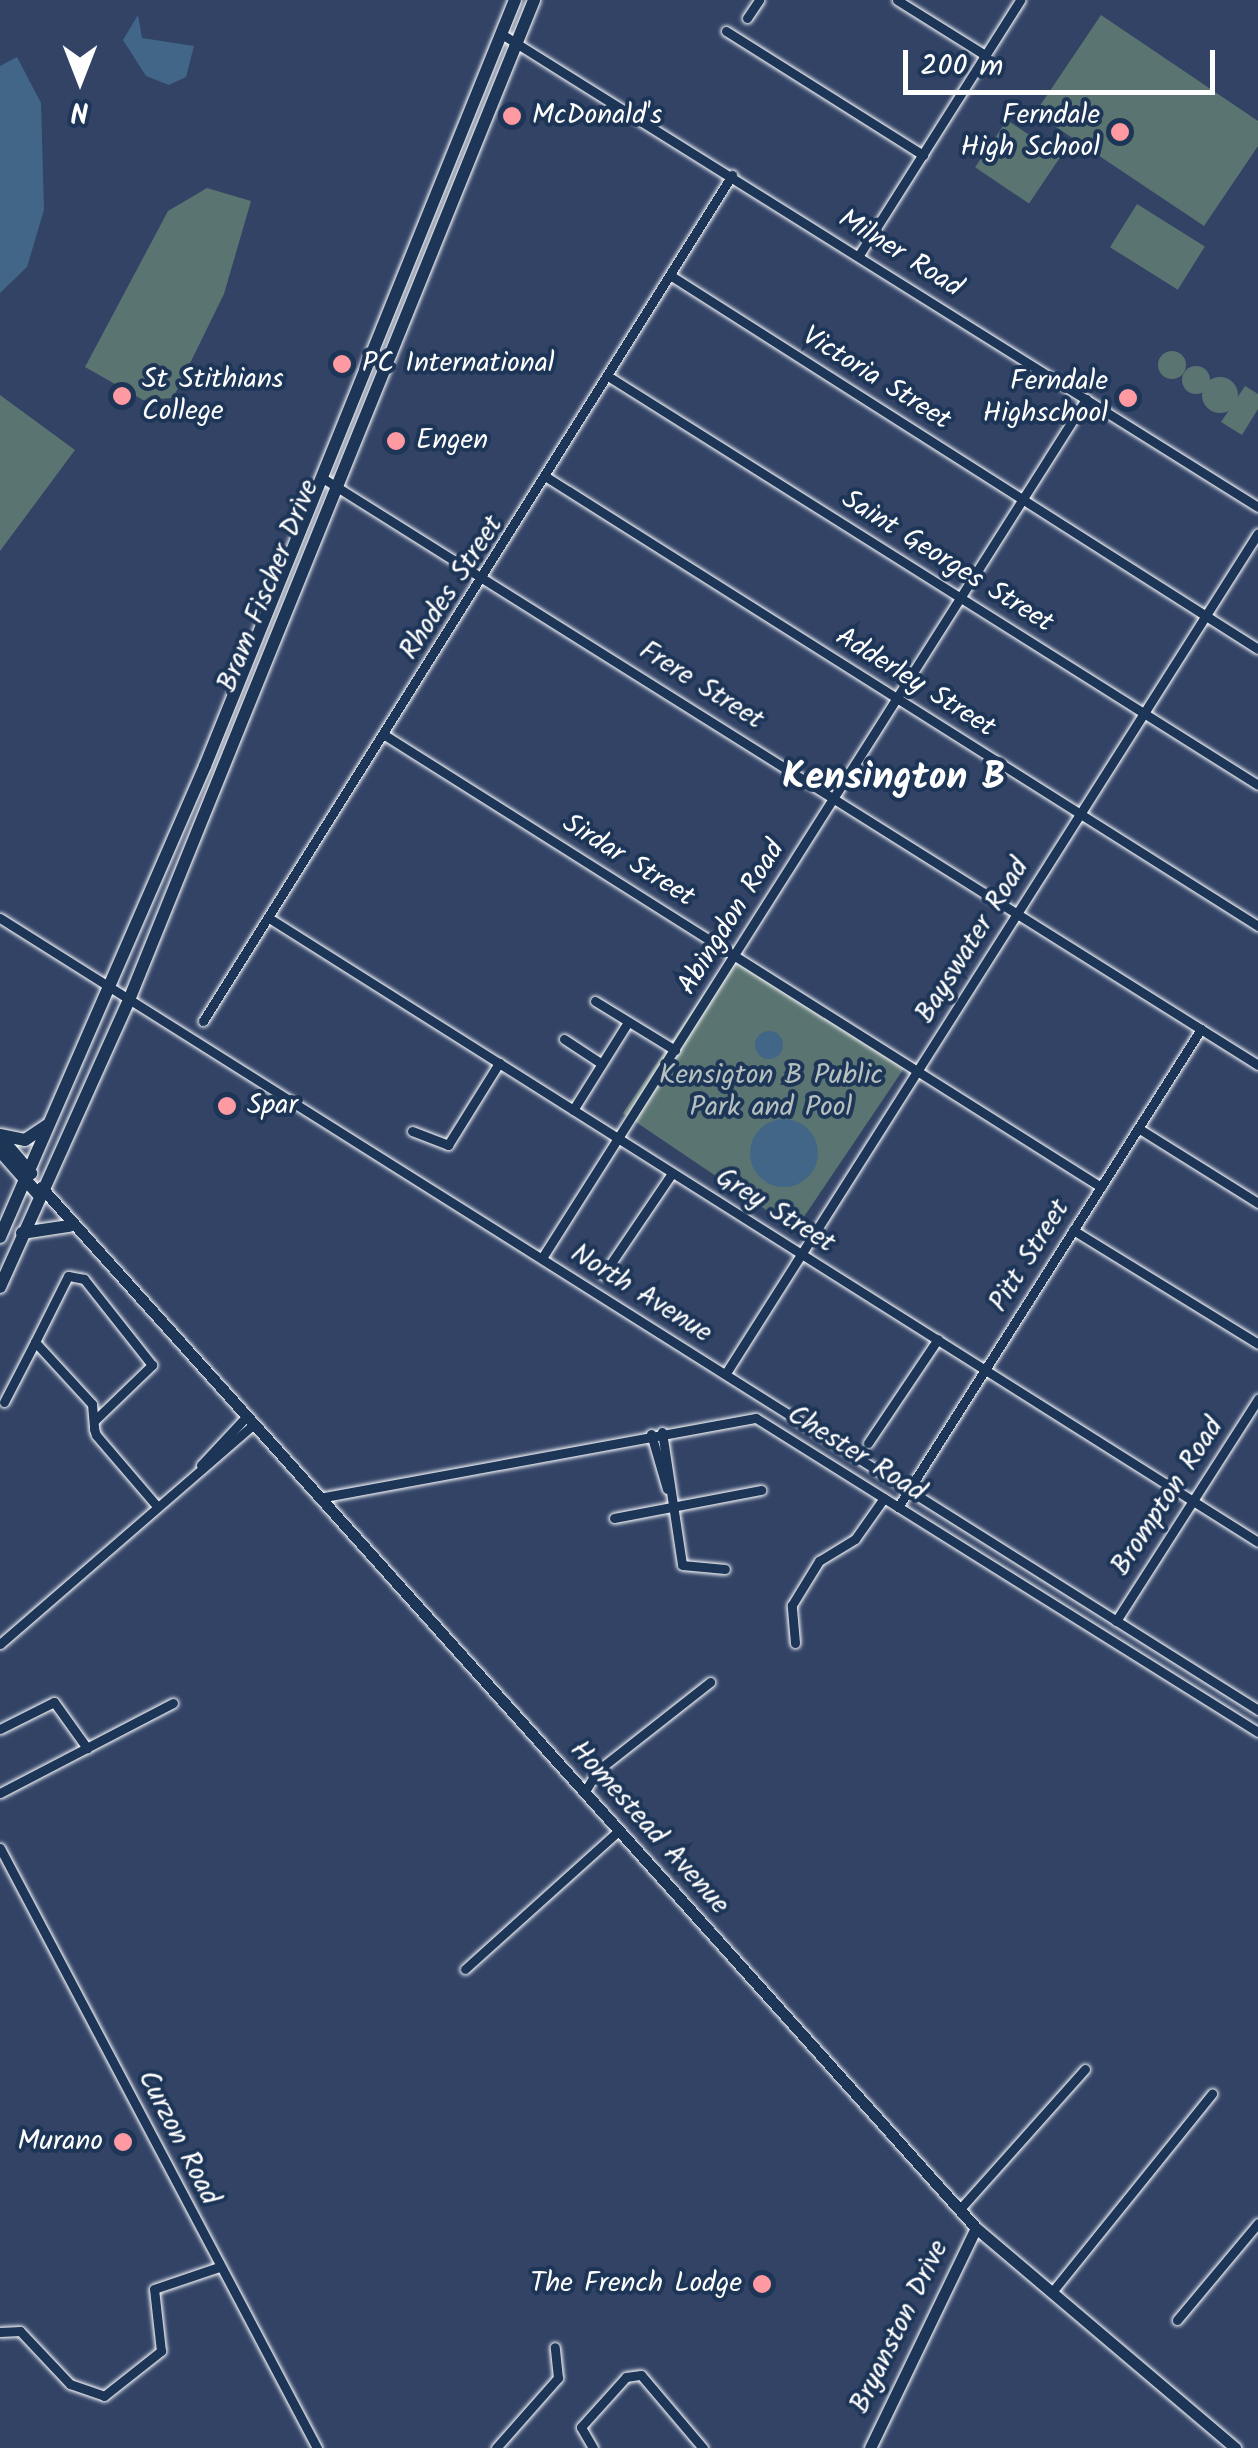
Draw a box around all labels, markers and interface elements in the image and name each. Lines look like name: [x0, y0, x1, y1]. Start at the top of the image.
north arrow: [30, 30, 130, 130]
scale bar: [908, 30, 1220, 92]
text: 200 m: [920, 43, 1003, 91]
text: N: [71, 88, 89, 133]
place label: McDonald's: [532, 99, 662, 133]
place label: Ferndale High School: [960, 99, 1100, 165]
marker: McDonald's: [501, 105, 523, 127]
marker: Ferndale High School: [1109, 121, 1131, 143]
street label: Milner Road: [832, 203, 968, 305]
street label: Victoria Street: [796, 320, 956, 438]
place label: PC International: [362, 347, 555, 381]
marker: PC International: [331, 353, 353, 375]
place label: St Stithians College: [142, 363, 284, 429]
place label: Ferndale Highschool: [983, 365, 1108, 431]
marker: St Stithians College: [111, 385, 133, 407]
marker: Ferndale Highschool: [1117, 387, 1139, 409]
place label: Engen: [416, 424, 488, 458]
marker: Engen: [385, 430, 407, 452]
street label: Bram Fischer Drive: [211, 475, 327, 697]
street label: Saint Georges Street: [835, 483, 1059, 641]
street label: Rhodes Street: [393, 510, 511, 666]
street label: Adderley Street: [829, 621, 1001, 745]
street label: Frere Street: [632, 634, 770, 738]
district label: Kensington B: [782, 756, 1006, 802]
street label: Sirdar Street: [556, 807, 700, 915]
street label: Abingdon Road: [671, 835, 793, 1001]
street label: Bayswater Road: [909, 852, 1037, 1030]
park label: Kensigton B Public Park and Pool: [659, 1059, 883, 1125]
place label: Spar: [247, 1089, 298, 1123]
marker: Spar: [216, 1095, 238, 1117]
street label: Grey Street: [709, 1161, 841, 1261]
street label: Pitt Street: [982, 1194, 1078, 1318]
street label: North Avenue: [564, 1237, 718, 1351]
street label: Chester Road: [781, 1398, 931, 1510]
street label: Brompton Road: [1105, 1412, 1231, 1582]
street label: Homestead Avenue: [562, 1734, 736, 1922]
street label: Curzon Road: [130, 2065, 226, 2211]
place label: Murano: [17, 2125, 103, 2159]
marker: Murano: [112, 2131, 134, 2153]
street label: Bryanston Drive: [844, 2235, 956, 2419]
place label: The French Lodge: [530, 2267, 742, 2301]
marker: The French Lodge: [751, 2273, 773, 2295]

